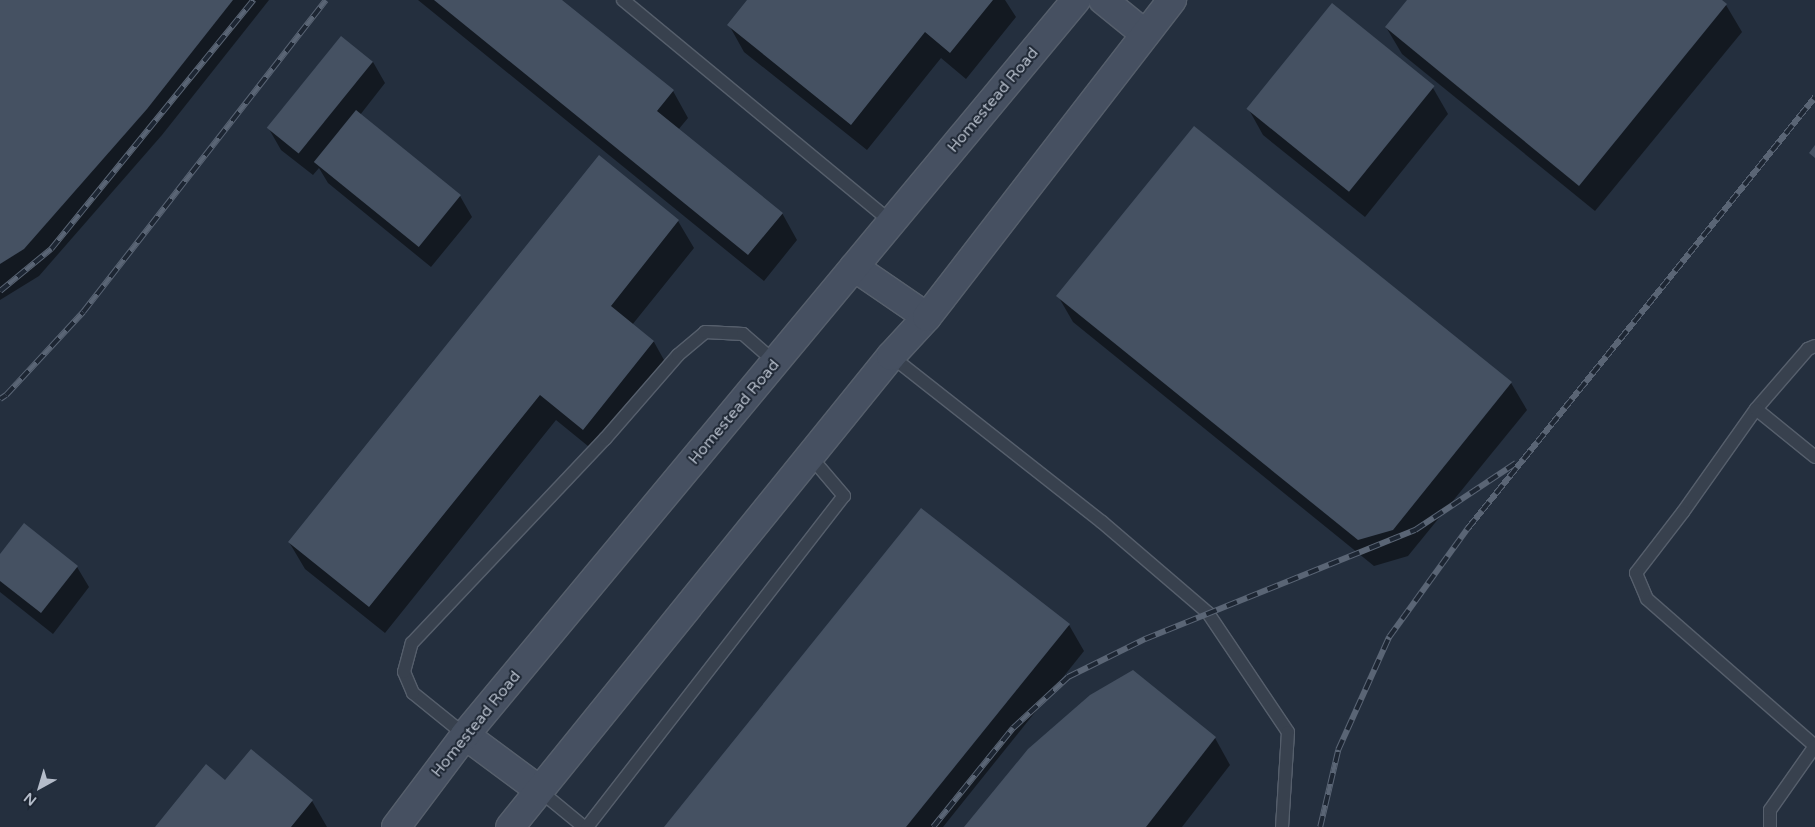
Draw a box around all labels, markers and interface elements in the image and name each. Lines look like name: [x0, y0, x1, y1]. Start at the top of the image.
street label: Homestead Road: [943, 43, 1043, 157]
street label: Homestead Road: [684, 355, 784, 469]
street label: Homestead Road: [427, 667, 525, 781]
north arrow: [15, 762, 65, 812]
text: N: [21, 789, 40, 809]

